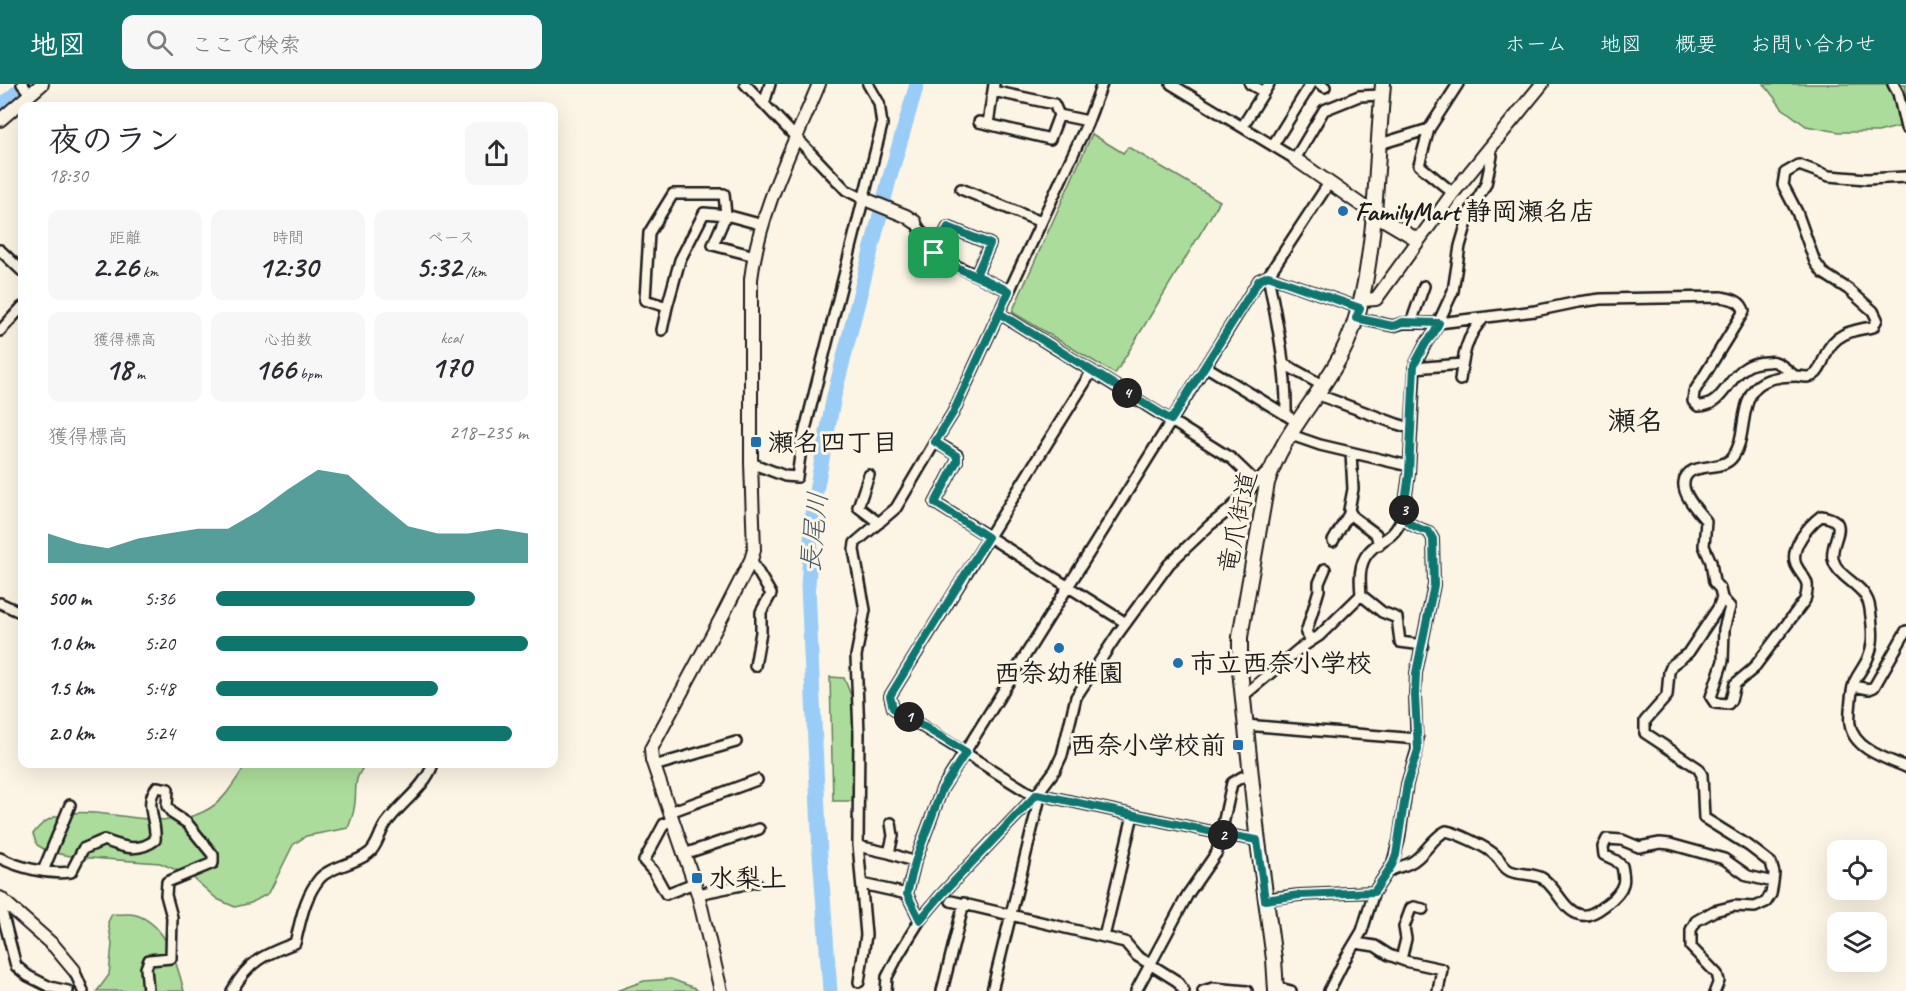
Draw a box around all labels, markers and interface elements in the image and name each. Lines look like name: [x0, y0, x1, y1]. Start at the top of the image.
search box: [122, 15, 542, 69]
icon: search: [143, 26, 176, 59]
text: 地図: [30, 27, 86, 62]
text: ここで検索: [191, 31, 301, 59]
text: ホーム: [1505, 31, 1567, 57]
text: 地図: [1600, 31, 1642, 57]
text: 概要: [1675, 31, 1717, 57]
text: お問い合わせ: [1750, 31, 1876, 57]
text: 夜のラン: [48, 119, 180, 161]
button: share: [465, 122, 528, 185]
text: 18:30: [48, 163, 88, 188]
place label: FamilyMart 静岡瀬名店: [1355, 195, 1595, 228]
marker: FamilyMart 静岡瀬名店: [1336, 204, 1350, 218]
pin: [908, 227, 959, 278]
text: 距離: [109, 228, 141, 248]
text: 時間: [272, 228, 304, 248]
text: ペース: [427, 228, 475, 248]
icon: arrive: [917, 236, 950, 269]
text: 2.26: [92, 248, 139, 286]
text: 12:30: [258, 248, 318, 286]
text: 5:32: [416, 248, 462, 286]
text: km: [139, 262, 158, 282]
text: /km: [462, 262, 486, 282]
text: kcal: [440, 328, 462, 348]
text: 獲得標高: [93, 330, 157, 350]
text: 心拍数: [264, 330, 312, 350]
text: 170: [431, 348, 471, 386]
text: 18: [105, 350, 132, 388]
text: 166: [254, 350, 296, 388]
text: m: [132, 364, 145, 384]
text: bpm: [296, 364, 322, 384]
pin: 4: [1112, 378, 1142, 408]
text: 4: [1123, 383, 1131, 403]
district label: 瀬名: [1608, 403, 1664, 438]
text: 218–235 m: [449, 420, 528, 445]
text: 獲得標高: [48, 424, 128, 449]
place label: 瀬名四丁目: [768, 426, 898, 459]
marker: 瀬名四丁目: [749, 435, 763, 449]
street label: 竜爪街道: [1211, 468, 1264, 576]
water label: 長尾川: [793, 490, 835, 574]
pin: 3: [1389, 495, 1419, 525]
text: 3: [1400, 500, 1408, 520]
text: 500 m: [48, 586, 91, 611]
text: 5:36: [144, 586, 175, 611]
text: 1.0 km: [48, 631, 95, 656]
text: 5:20: [144, 631, 175, 656]
marker: 西奈幼稚園: [1052, 641, 1066, 655]
place label: 市立西奈小学校: [1190, 647, 1372, 680]
marker: 市立西奈小学校: [1171, 656, 1185, 670]
place label: 西奈幼稚園: [994, 657, 1124, 690]
text: 1.5 km: [48, 676, 94, 701]
text: 5:48: [144, 676, 175, 701]
pin: 1: [894, 702, 924, 732]
text: 1: [905, 707, 913, 727]
text: 2.0 km: [48, 721, 95, 746]
text: 5:24: [144, 721, 175, 746]
place label: 西奈小学校前: [1070, 729, 1226, 762]
marker: 西奈小学校前: [1231, 738, 1245, 752]
pin: 2: [1208, 820, 1238, 850]
text: 2: [1219, 825, 1227, 845]
map controls: [1827, 840, 1887, 972]
button: locate: [1827, 840, 1887, 900]
place label: 水梨上: [709, 862, 787, 895]
marker: 水梨上: [690, 871, 704, 885]
button: layers: [1827, 912, 1887, 972]

